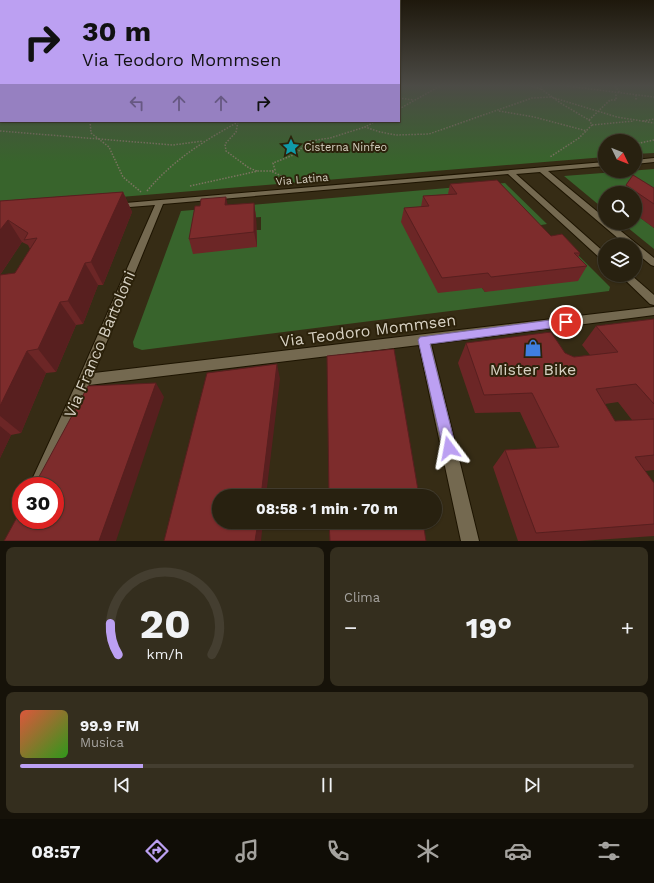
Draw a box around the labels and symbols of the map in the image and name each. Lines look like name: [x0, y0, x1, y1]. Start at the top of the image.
north arrow: [598, 134, 642, 178]
place icon: Cisterna Ninfeo: [281, 137, 301, 157]
place label: Cisterna Ninfeo: [304, 141, 387, 154]
street label: Via Latina: [275, 171, 329, 188]
street label: Via Franco Bartoloni: [60, 268, 139, 420]
pin: [549, 305, 583, 339]
street label: Via Teodoro Mommsen: [279, 310, 457, 351]
shop icon: Mister Bike: [523, 338, 543, 358]
place label: Mister Bike: [490, 360, 576, 379]
position arrow: [428, 427, 470, 469]
speed limit sign: 30: [12, 477, 64, 529]

